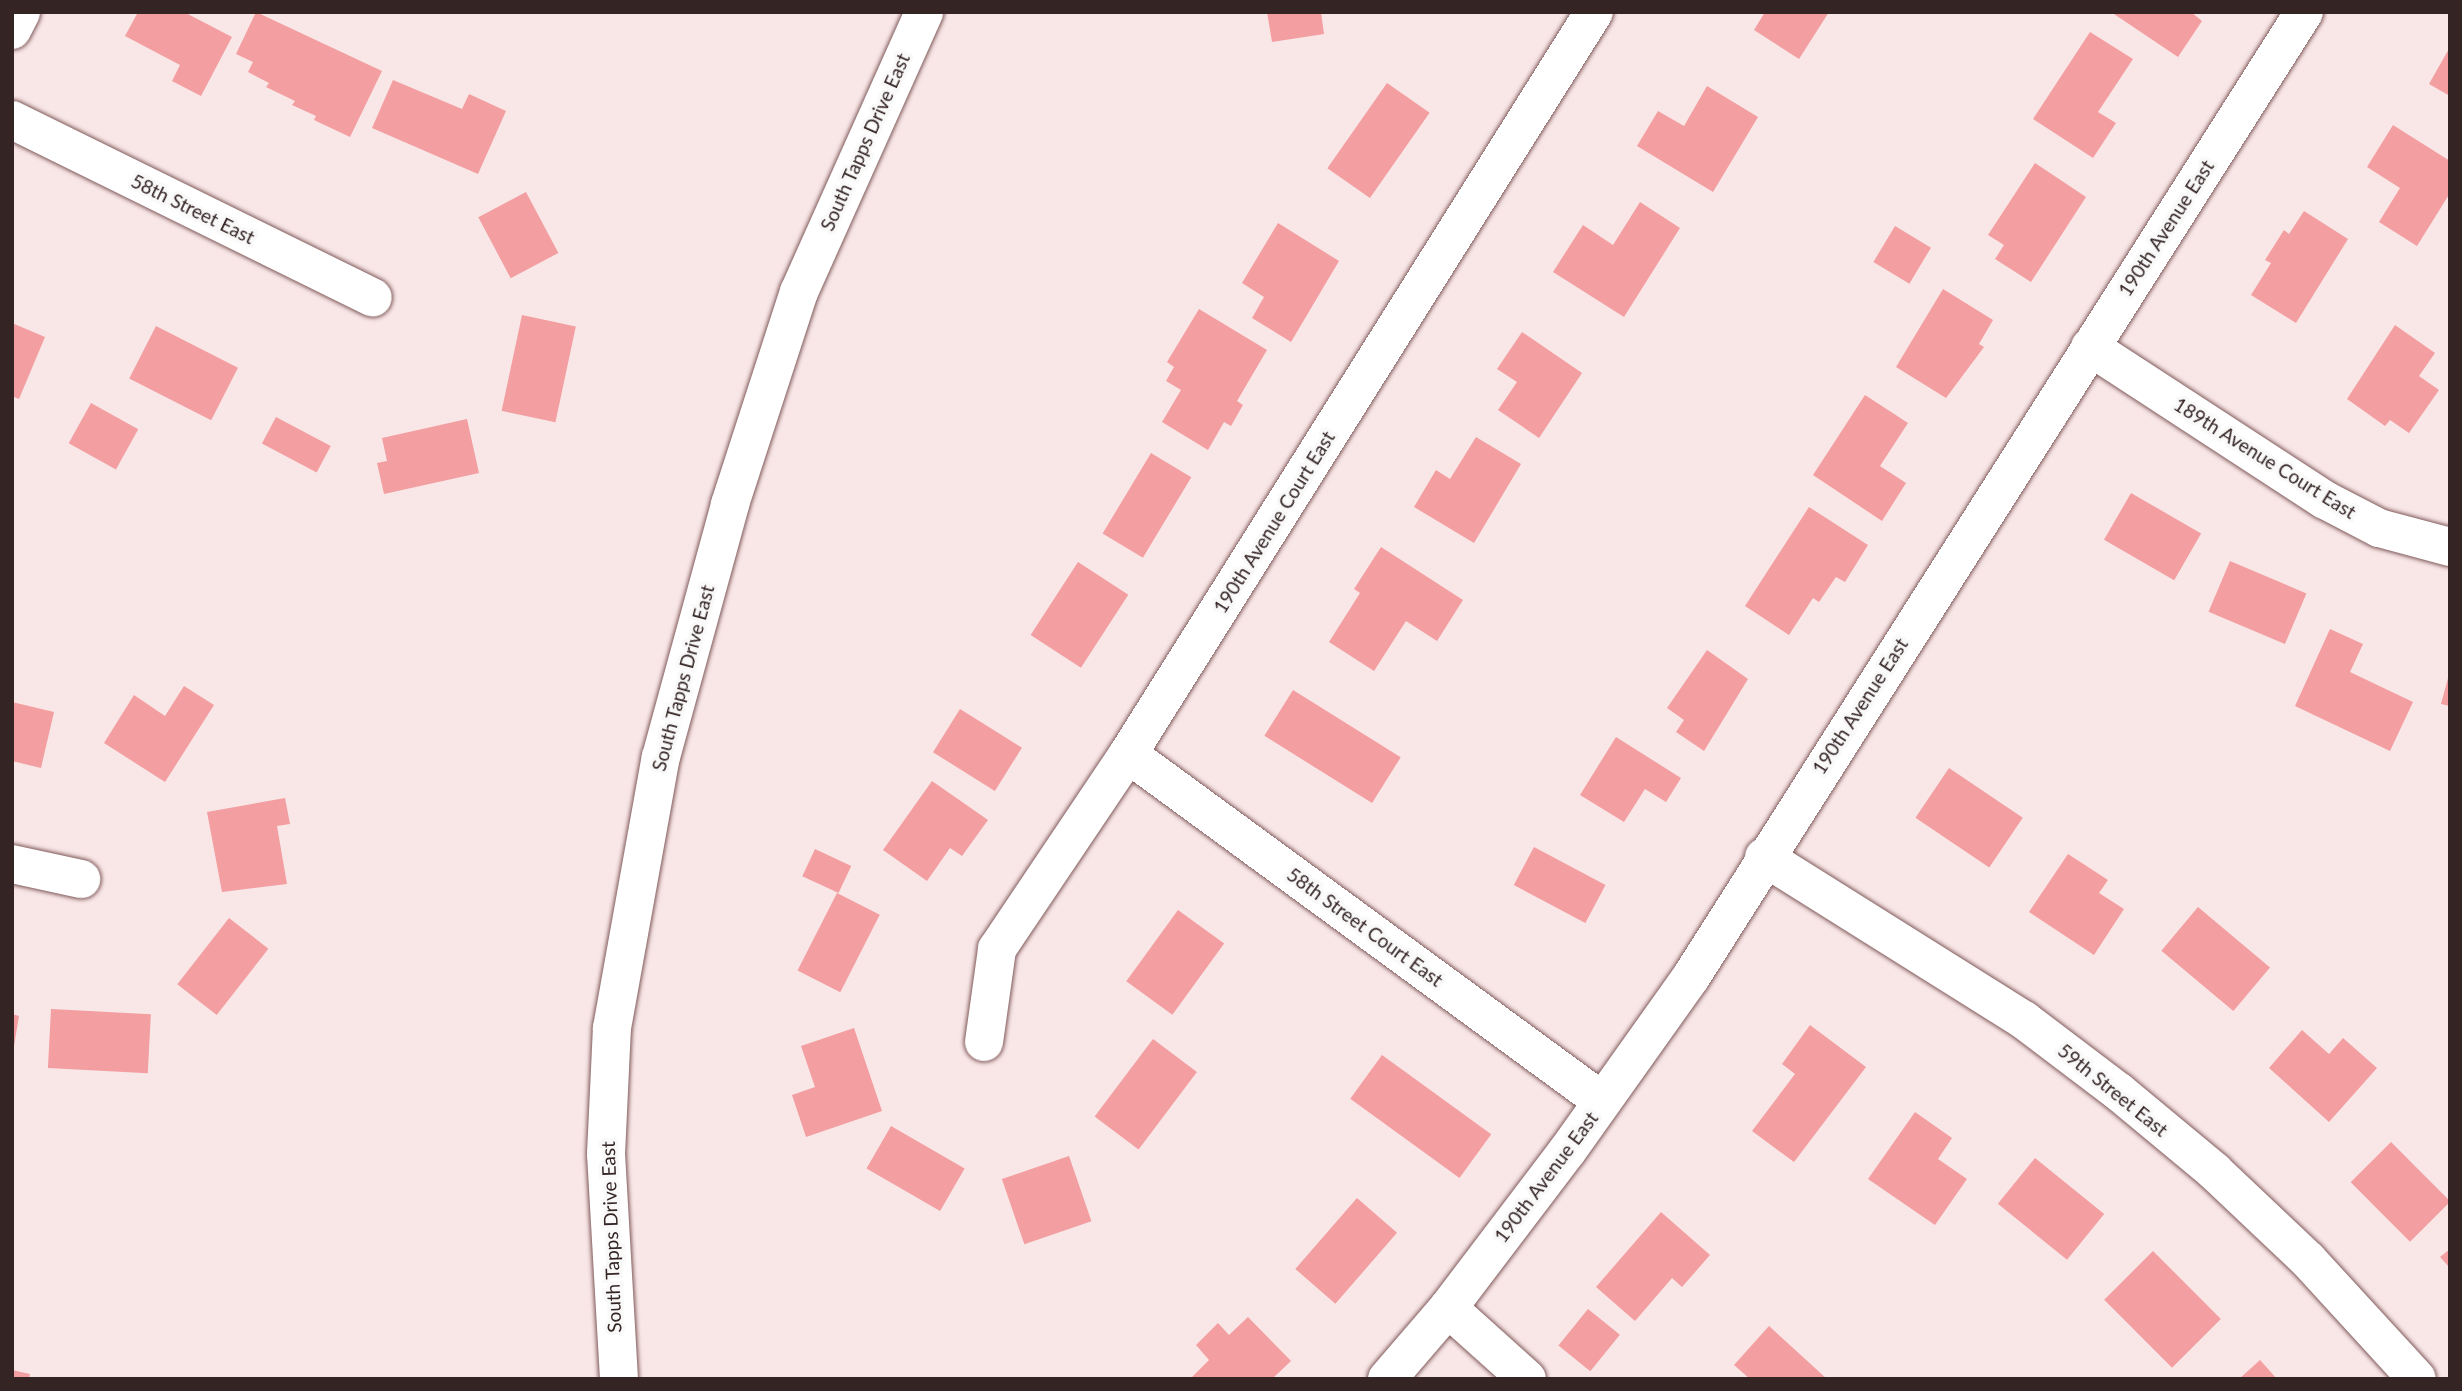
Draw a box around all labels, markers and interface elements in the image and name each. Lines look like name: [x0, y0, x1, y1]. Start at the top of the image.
street label: South Tapps Drive East: [815, 50, 915, 234]
street label: 190th Avenue East: [2113, 155, 2219, 301]
street label: 58th Street East: [128, 169, 258, 249]
street label: 189th Avenue Court East: [2170, 392, 2360, 524]
street label: 190th Avenue Court East: [1208, 427, 1340, 617]
street label: South Tapps Drive East: [647, 582, 719, 774]
street label: 190th Avenue East: [1807, 633, 1913, 779]
street label: 58th Street Court East: [1283, 863, 1447, 991]
street label: 59th Street East: [2054, 1039, 2172, 1141]
street label: 190th Avenue East: [1489, 1107, 1603, 1247]
street label: South Tapps Drive East: [596, 1141, 626, 1333]

